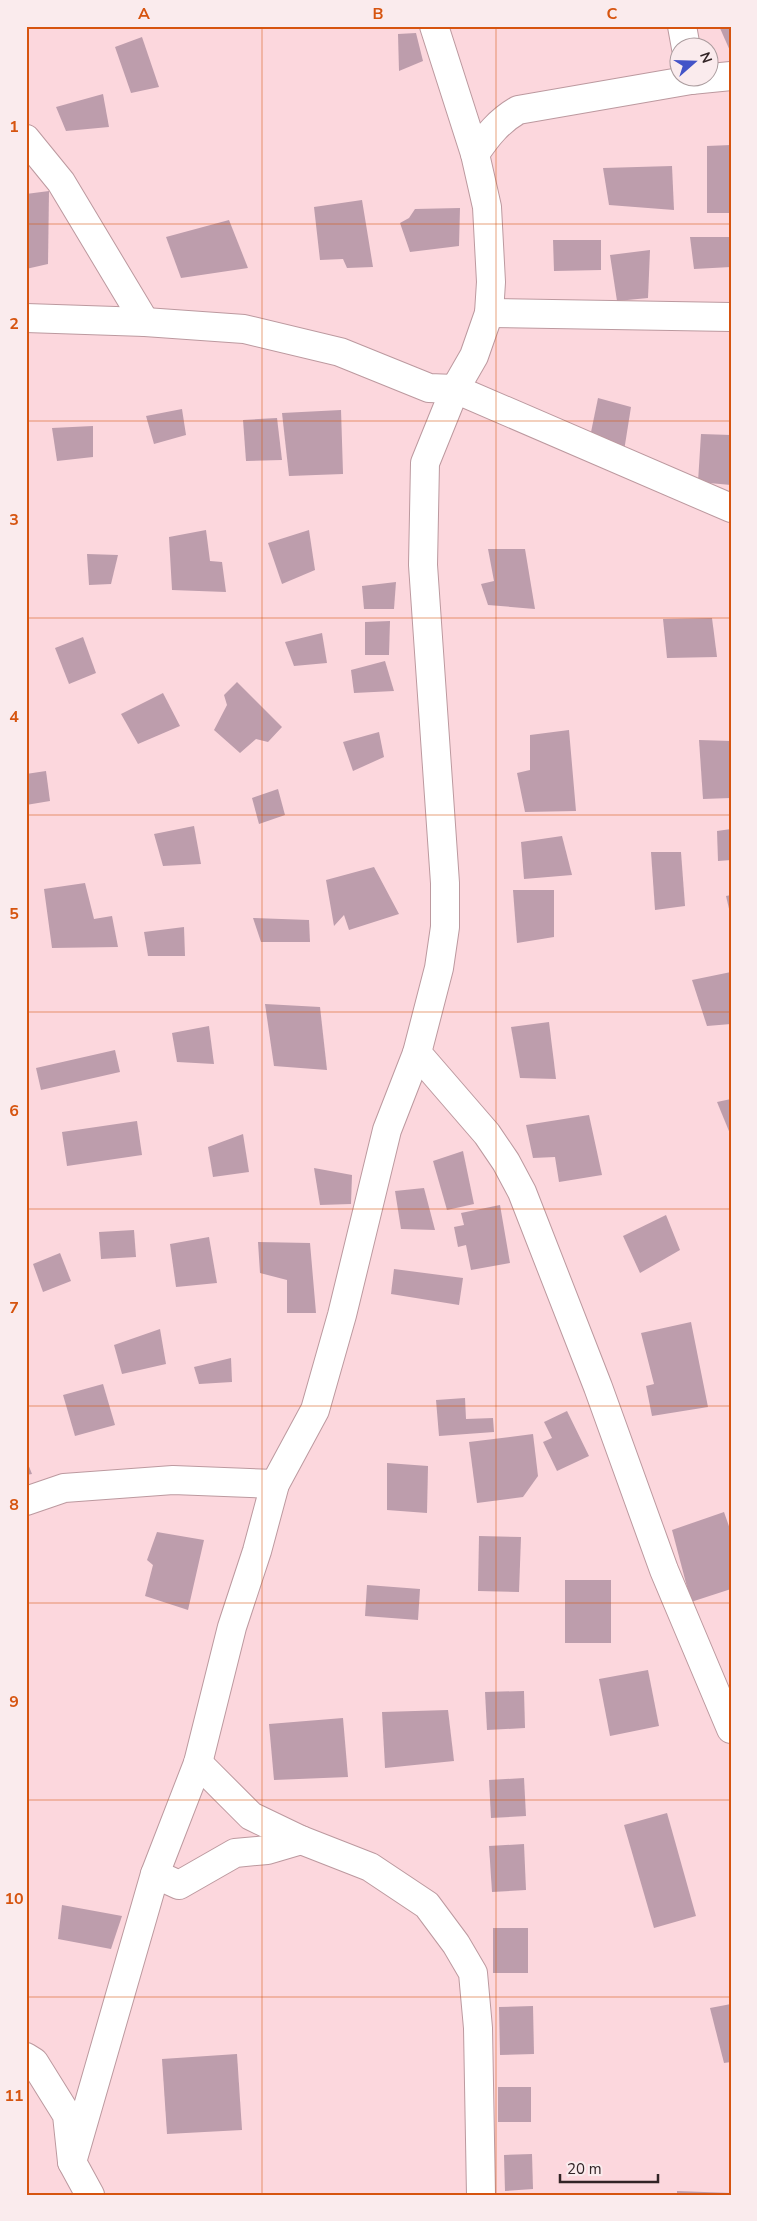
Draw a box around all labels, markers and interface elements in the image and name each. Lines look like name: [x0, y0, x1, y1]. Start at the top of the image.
text: A: [138, 3, 150, 25]
text: B: [372, 3, 384, 25]
text: C: [607, 3, 618, 25]
north arrow: [670, 38, 720, 88]
text: N: [695, 50, 716, 66]
text: 1: [9, 116, 19, 138]
text: 2: [9, 313, 19, 335]
text: 3: [9, 509, 19, 531]
text: 4: [9, 706, 19, 728]
text: 5: [9, 903, 19, 925]
text: 6: [9, 1100, 19, 1122]
text: 7: [9, 1297, 19, 1319]
text: 8: [9, 1494, 19, 1516]
text: 9: [9, 1691, 19, 1713]
text: 10: [4, 1888, 24, 1910]
text: 11: [4, 2085, 24, 2107]
scale bar: [560, 2151, 657, 2183]
text: 20 m: [567, 2159, 602, 2179]

